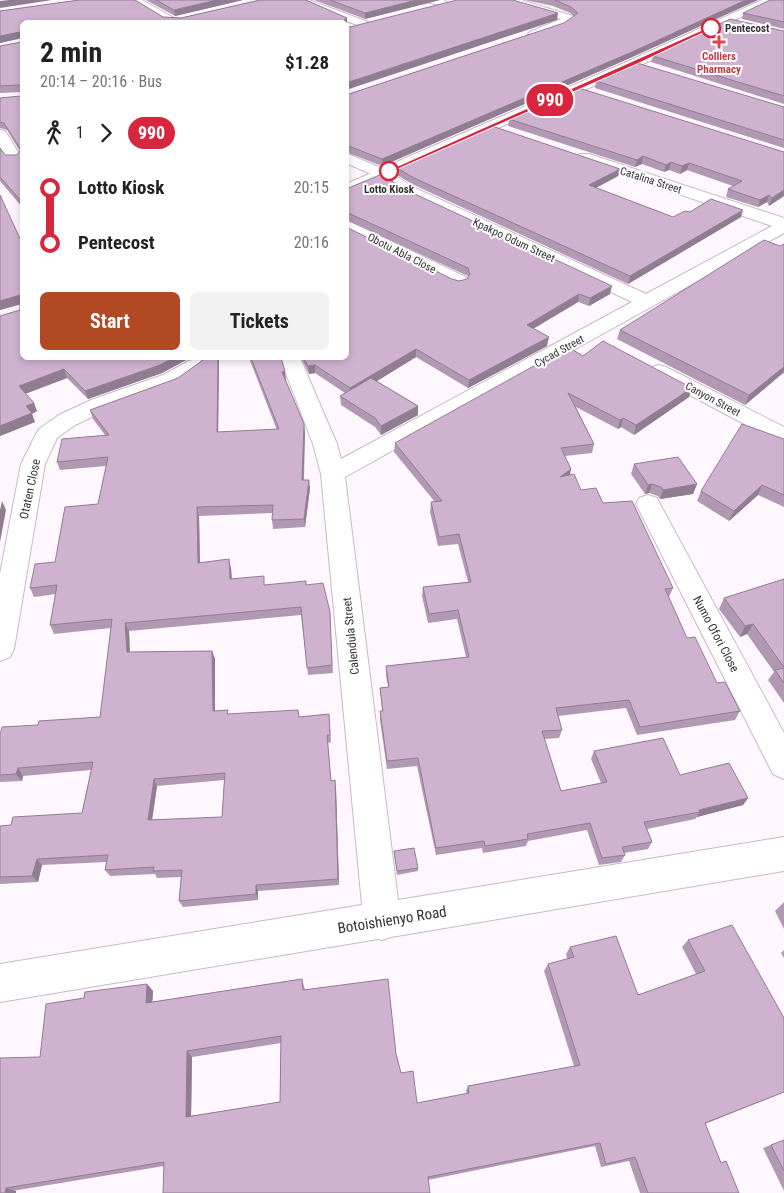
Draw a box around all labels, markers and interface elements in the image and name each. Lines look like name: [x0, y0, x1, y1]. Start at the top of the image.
marker: Pentecost: [701, 18, 721, 38]
place label: Pentecost: [725, 22, 770, 35]
text: 2 min: [40, 36, 102, 69]
marker: Colliers Pharmacy: [713, 36, 725, 48]
place label: Colliers Pharmacy: [697, 50, 741, 76]
text: $1.28: [285, 51, 329, 74]
text: 20:14 – 20:16 · Bus: [40, 72, 162, 91]
line badge: 990: [521, 84, 579, 116]
text: 990: [536, 89, 564, 110]
icon: walk: [40, 119, 68, 147]
icon: forward: [92, 119, 120, 147]
text: 990: [138, 122, 165, 143]
text: 1: [76, 123, 84, 142]
marker: Lotto Kiosk: [379, 161, 399, 181]
street label: Catalina Street: [618, 164, 683, 197]
text: Lotto Kiosk: [78, 176, 164, 199]
text: 20:15: [294, 178, 329, 197]
place label: Lotto Kiosk: [364, 183, 415, 196]
street label: Kpakpo Odum Street: [471, 216, 557, 265]
text: Pentecost: [78, 231, 155, 254]
street label: Obotu Abla Close: [365, 231, 438, 276]
text: 20:16: [294, 233, 329, 252]
button: Start: [40, 292, 180, 350]
button: Tickets: [190, 292, 329, 350]
street label: Cycad Street: [532, 332, 586, 370]
street label: Canyon Street: [683, 380, 743, 419]
street label: Otaten Close: [17, 457, 43, 520]
street label: Numo Ofori Close: [690, 594, 742, 675]
street label: Calendula Street: [340, 596, 362, 675]
street label: Botoishienyo Road: [336, 903, 448, 937]

